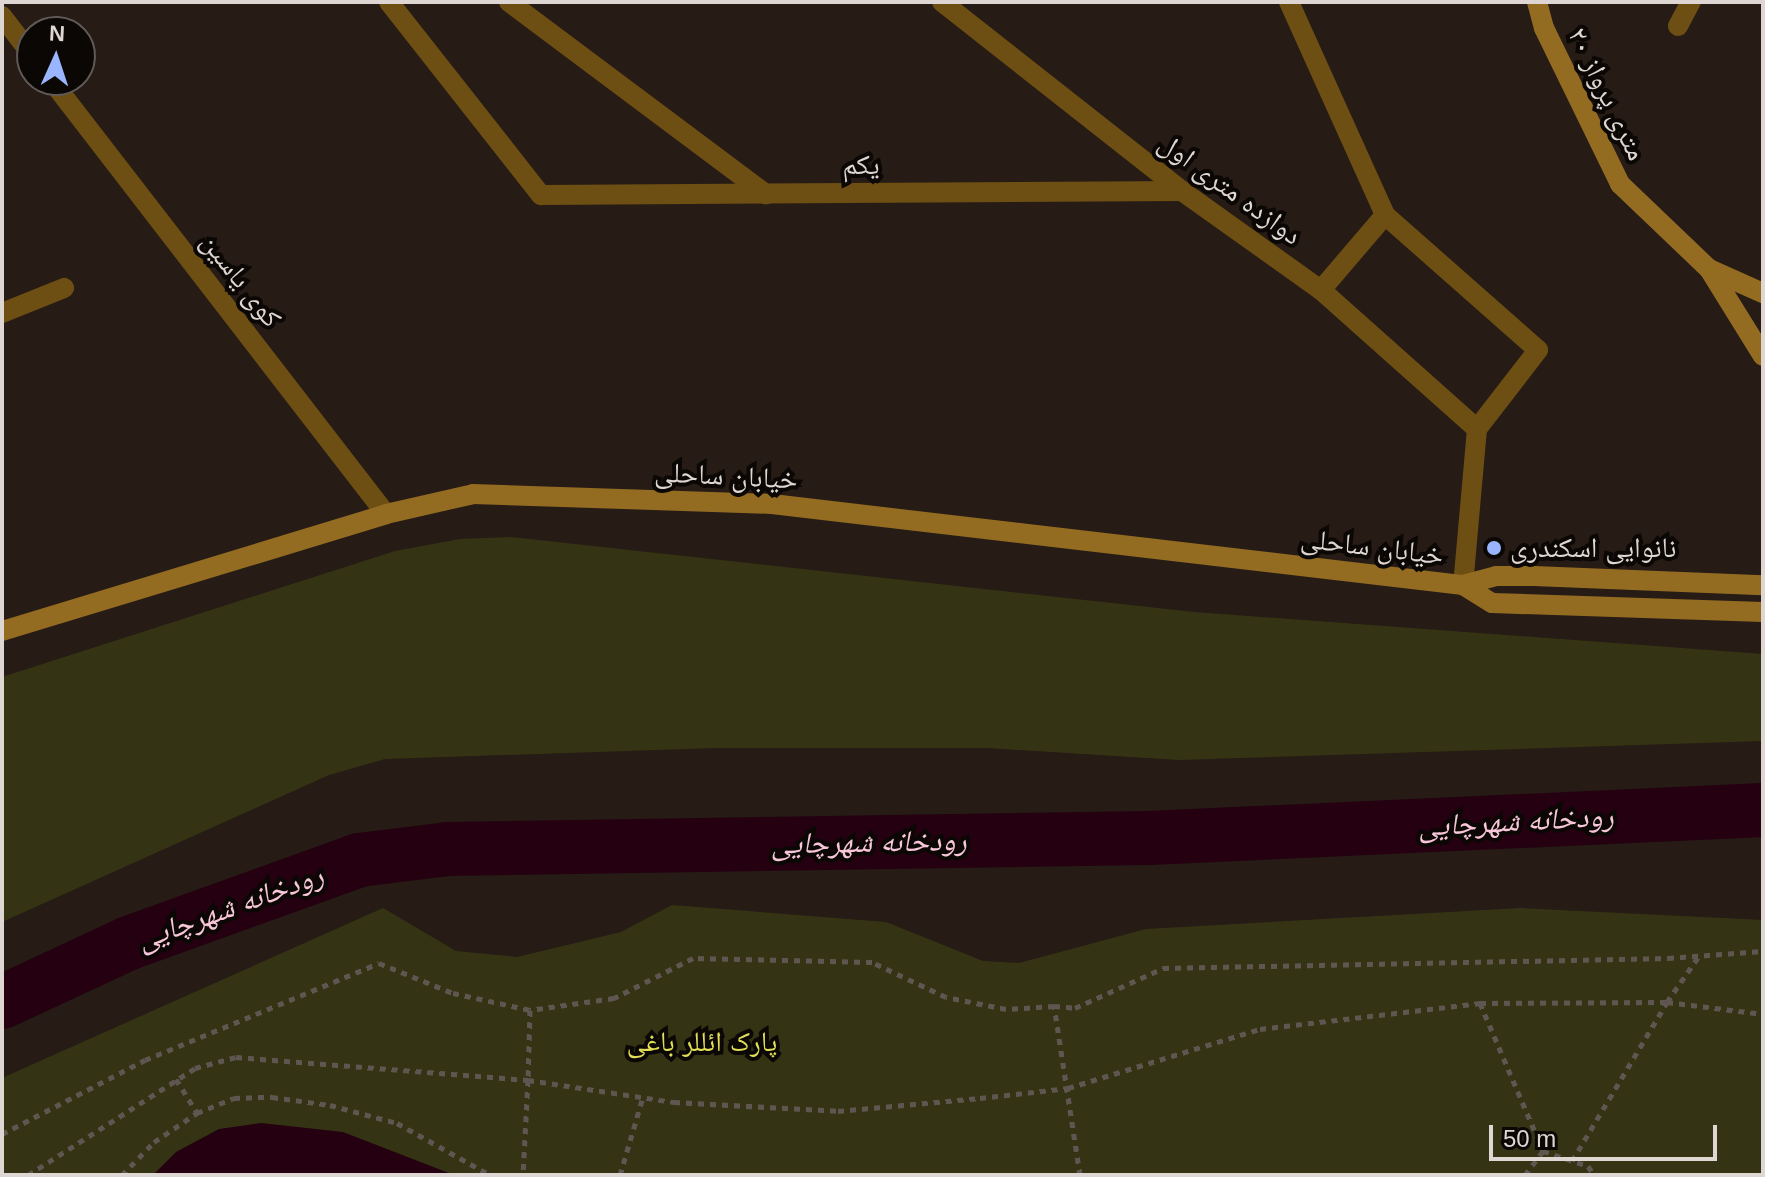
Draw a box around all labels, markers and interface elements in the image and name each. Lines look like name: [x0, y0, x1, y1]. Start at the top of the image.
north arrow: [16, 16, 96, 96]
text: N: [49, 21, 66, 46]
street label: ۲۰ متری پرواز: [1560, 22, 1654, 166]
street label: دوازده متری اول: [1152, 126, 1308, 252]
street label: یکم: [842, 148, 880, 182]
street label: کوی یاسین: [193, 226, 289, 334]
street label: خیابان ساحلی: [654, 455, 798, 497]
street label: خیابان ساحلی: [1299, 522, 1445, 572]
place label: نانوایی اسکندری: [1510, 531, 1676, 565]
marker: نانوایی اسکندری: [1485, 539, 1503, 557]
water label: رودخانه شهرچایی: [1417, 798, 1615, 844]
water label: رودخانه شهرچایی: [771, 822, 967, 862]
water label: رودخانه شهرچایی: [132, 857, 328, 957]
park label: پارک ائللر باغی: [627, 1025, 777, 1059]
scale bar: [1493, 1109, 1721, 1159]
text: 50 m: [1503, 1125, 1556, 1152]

